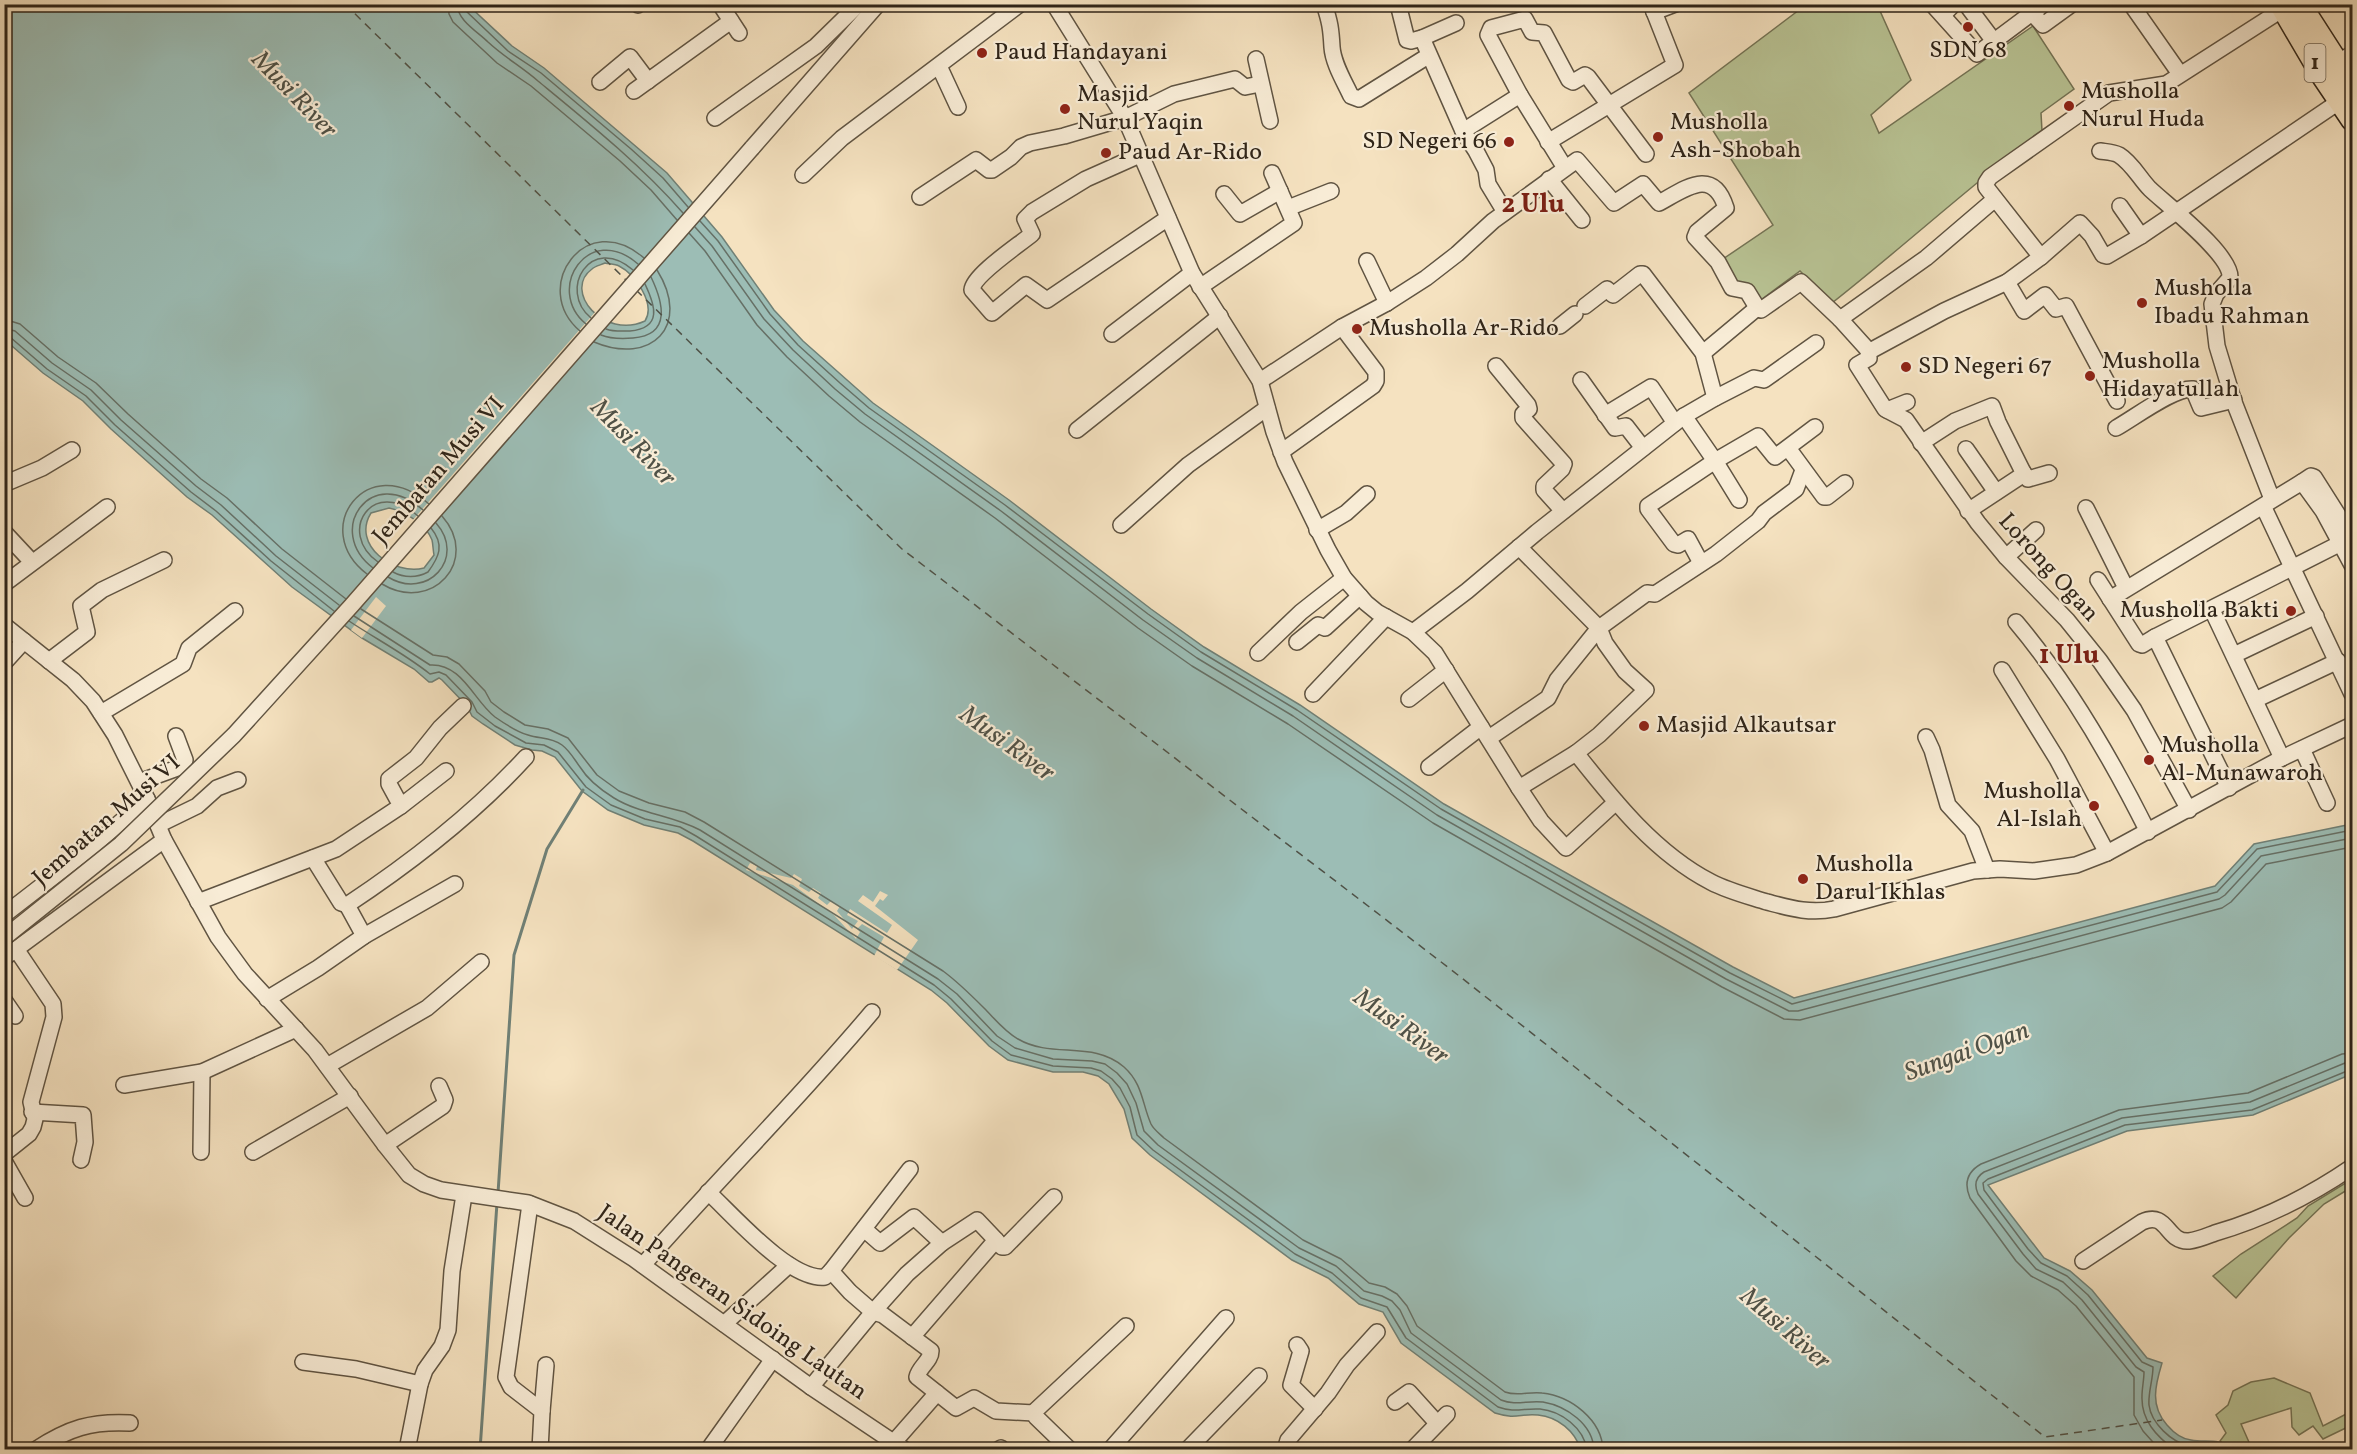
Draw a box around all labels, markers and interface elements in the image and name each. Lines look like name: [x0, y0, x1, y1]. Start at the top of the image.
marker: SDN 68: [1961, 20, 1975, 34]
place label: SDN 68: [1929, 34, 2007, 68]
place label: Paud Handayani: [994, 36, 1167, 70]
water label: Musi River: [242, 42, 345, 147]
road number: 1: [2304, 44, 2326, 82]
marker: Paud Handayani: [975, 46, 989, 60]
place label: Musholla Nurul Huda: [2081, 75, 2205, 137]
place label: Masjid Nurul Yaqin: [1077, 78, 1203, 140]
marker: Musholla Nurul Huda: [2062, 99, 2076, 113]
marker: Masjid Nurul Yaqin: [1058, 102, 1072, 116]
place label: Musholla Ash-Shobah: [1670, 106, 1801, 168]
place label: SD Negeri 66: [1362, 125, 1497, 159]
marker: Musholla Ash-Shobah: [1651, 130, 1665, 144]
marker: SD Negeri 66: [1502, 135, 1516, 149]
place label: Paud Ar-Rido: [1118, 136, 1262, 170]
marker: Paud Ar-Rido: [1099, 146, 1113, 160]
district label: 2 Ulu: [1501, 186, 1565, 224]
place label: Musholla Ibadu Rahman: [2154, 272, 2310, 334]
marker: Musholla Ibadu Rahman: [2135, 296, 2149, 310]
place label: Musholla Ar-Rido: [1369, 312, 1559, 346]
marker: Musholla Ar-Rido: [1350, 322, 1364, 336]
place label: Musholla Hidayatullah: [2102, 345, 2239, 407]
place label: SD Negeri 67: [1918, 350, 2052, 384]
marker: SD Negeri 67: [1899, 360, 1913, 374]
marker: Musholla Hidayatullah: [2083, 369, 2097, 383]
street label: Jembatan Musi VI: [365, 389, 513, 553]
water label: Musi River: [581, 390, 684, 495]
street label: Lorong Ogan: [1990, 506, 2106, 630]
place label: Musholla Bakti: [2120, 594, 2279, 628]
marker: Musholla Bakti: [2284, 604, 2298, 618]
district label: 1 Ulu: [2039, 637, 2099, 675]
water label: Musi River: [951, 697, 1062, 791]
place label: Masjid Alkautsar: [1656, 709, 1836, 743]
marker: Masjid Alkautsar: [1637, 719, 1651, 733]
place label: Musholla Al-Munawaroh: [2161, 729, 2323, 791]
street label: Jembatan Musi VI: [25, 747, 189, 895]
marker: Musholla Al-Munawaroh: [2142, 753, 2156, 767]
place label: Musholla Al-Islah: [1983, 775, 2082, 837]
marker: Musholla Al-Islah: [2087, 799, 2101, 813]
place label: Musholla Darul Ikhlas: [1815, 848, 1945, 910]
marker: Musholla Darul Ikhlas: [1796, 872, 1810, 886]
water label: Musi River: [1345, 980, 1456, 1074]
water label: Sungai Ogan: [1900, 1013, 2034, 1091]
street label: Jalan Pangeran Sidoing Lautan: [590, 1197, 874, 1409]
water label: Musi River: [1731, 1279, 1838, 1379]

